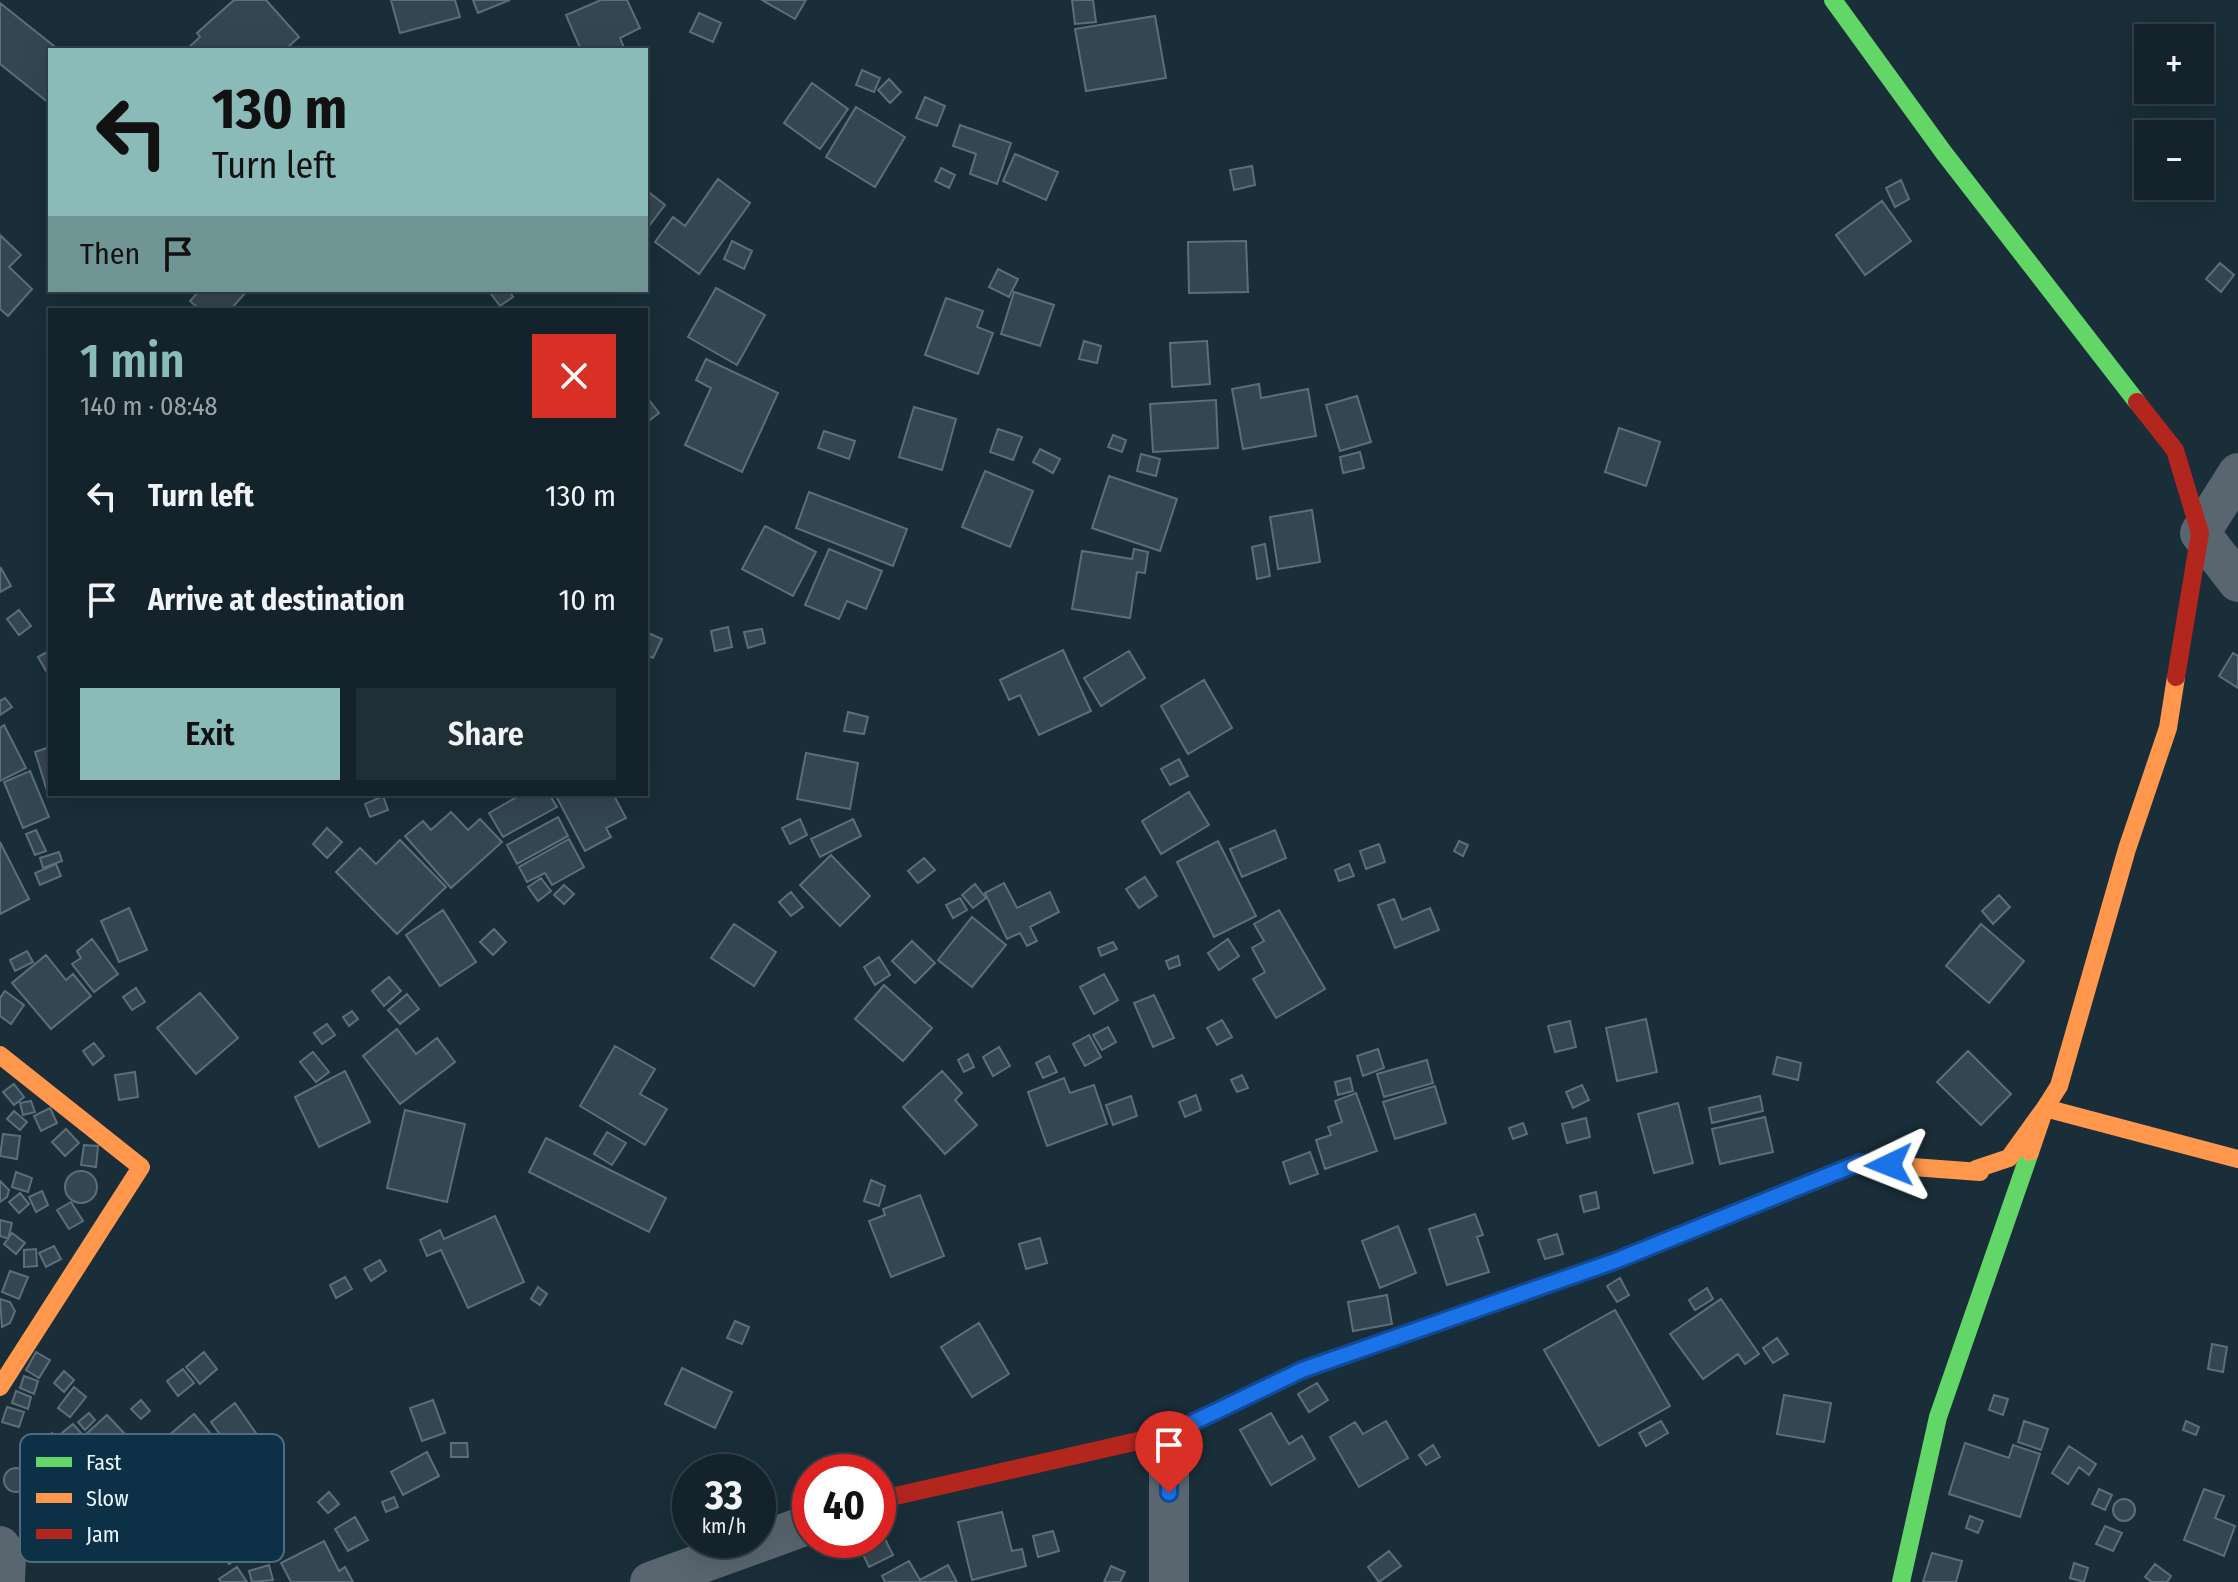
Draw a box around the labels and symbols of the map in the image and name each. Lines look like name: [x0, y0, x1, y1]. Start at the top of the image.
position arrow: [1847, 1123, 1931, 1207]
pin: [1135, 1411, 1203, 1493]
legend: [20, 1434, 284, 1562]
text: Fast: [86, 1449, 122, 1476]
speed limit sign: 40: [792, 1454, 896, 1558]
text: Slow: [86, 1485, 129, 1512]
text: Jam: [86, 1521, 120, 1548]

